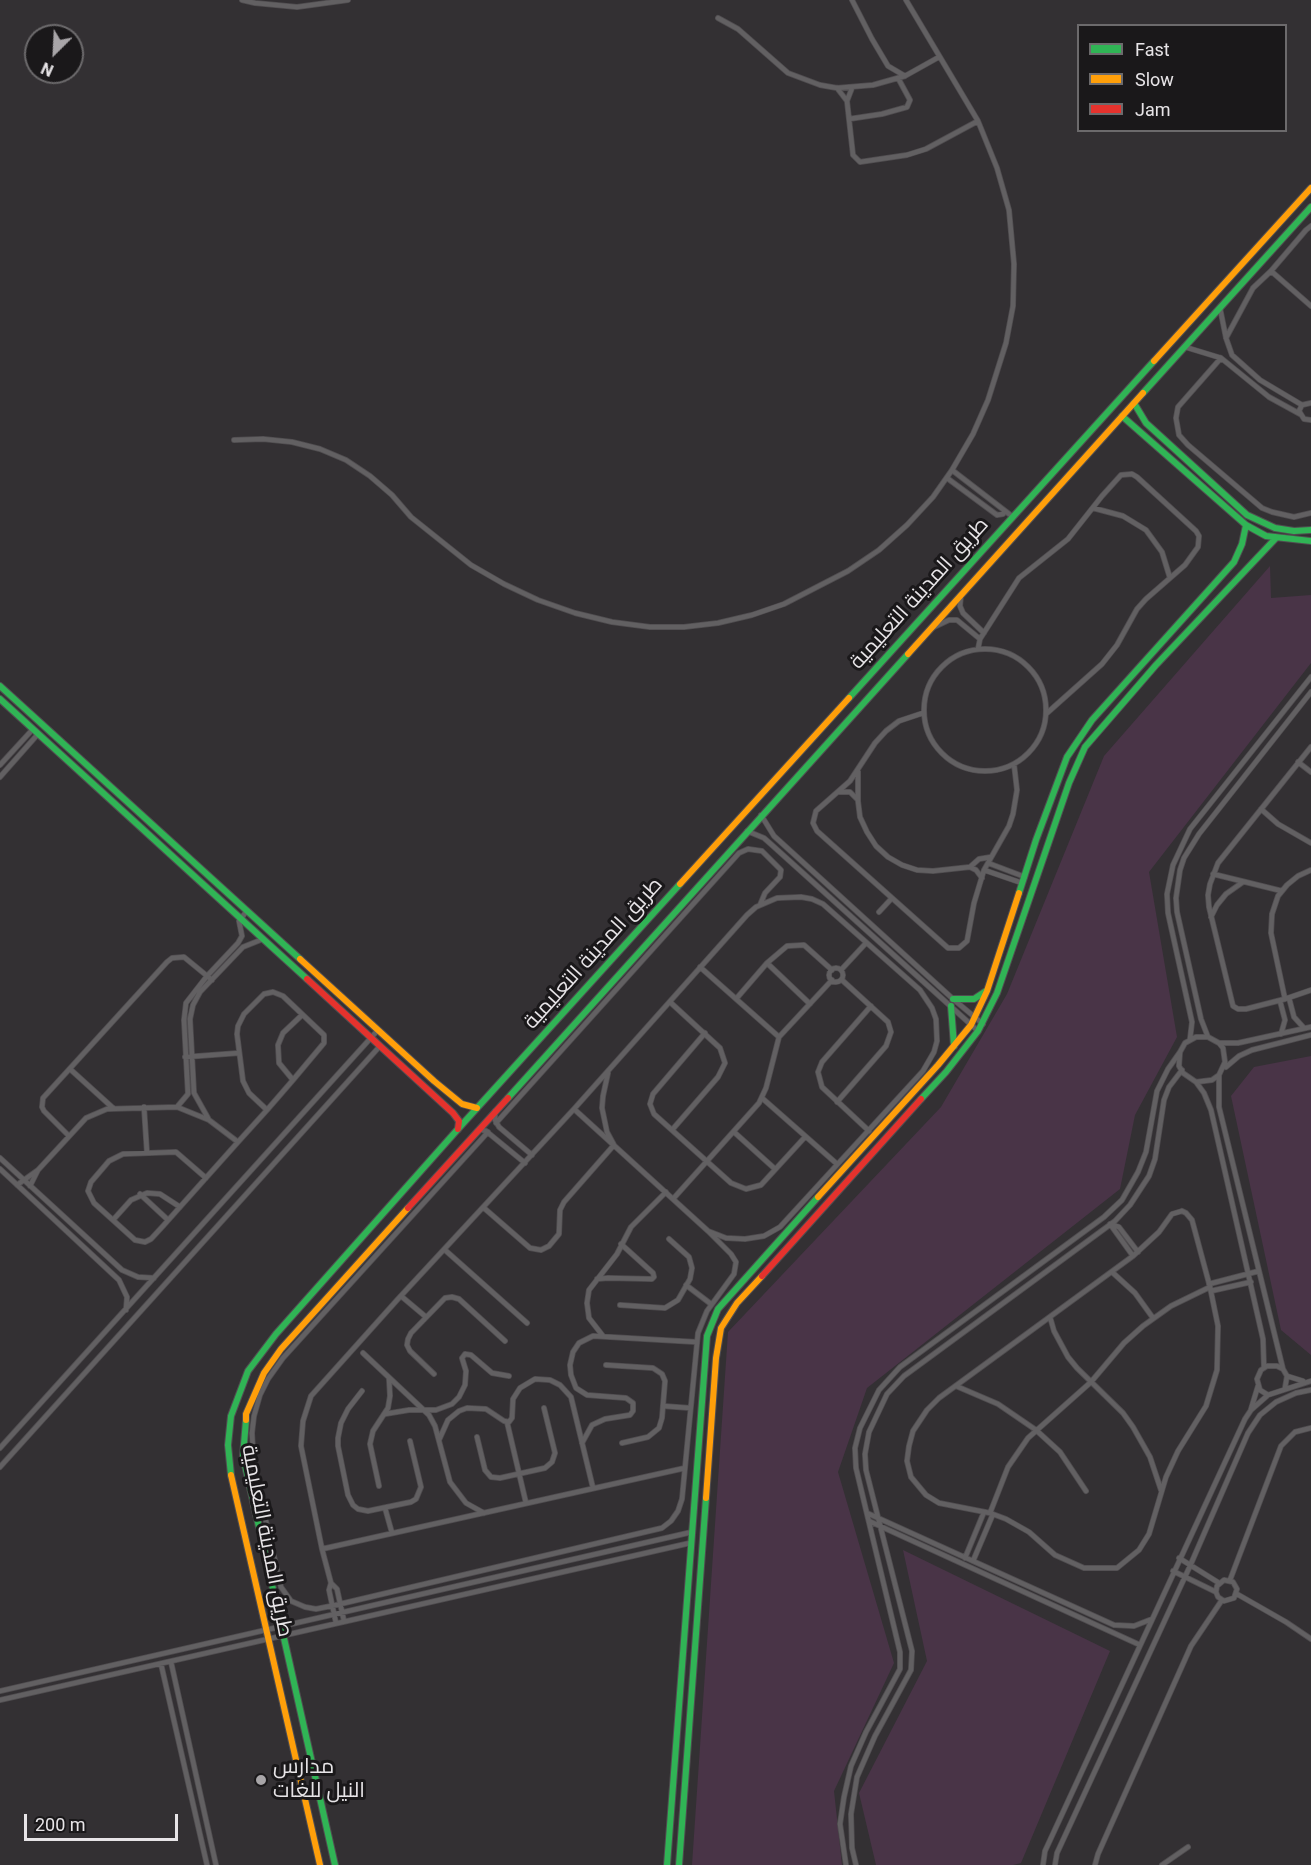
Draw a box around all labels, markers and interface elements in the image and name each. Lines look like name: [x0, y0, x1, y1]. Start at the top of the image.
north arrow: [24, 24, 84, 84]
legend: [1077, 24, 1287, 132]
text: Fast: [1135, 39, 1170, 60]
text: N: [38, 58, 56, 80]
text: Slow: [1135, 69, 1174, 90]
text: Jam: [1135, 99, 1171, 120]
street label: طريق المدينة التعليمية: [845, 513, 995, 675]
street label: طريق المدينة التعليمية: [519, 873, 669, 1035]
street label: طريق المدينة التعليمية: [235, 1443, 297, 1639]
place label: مدارس النيل للغات: [273, 1755, 365, 1805]
marker: مدارس النيل للغات: [254, 1773, 268, 1787]
scale bar: [27, 1802, 182, 1840]
text: 200 m: [35, 1814, 86, 1835]

